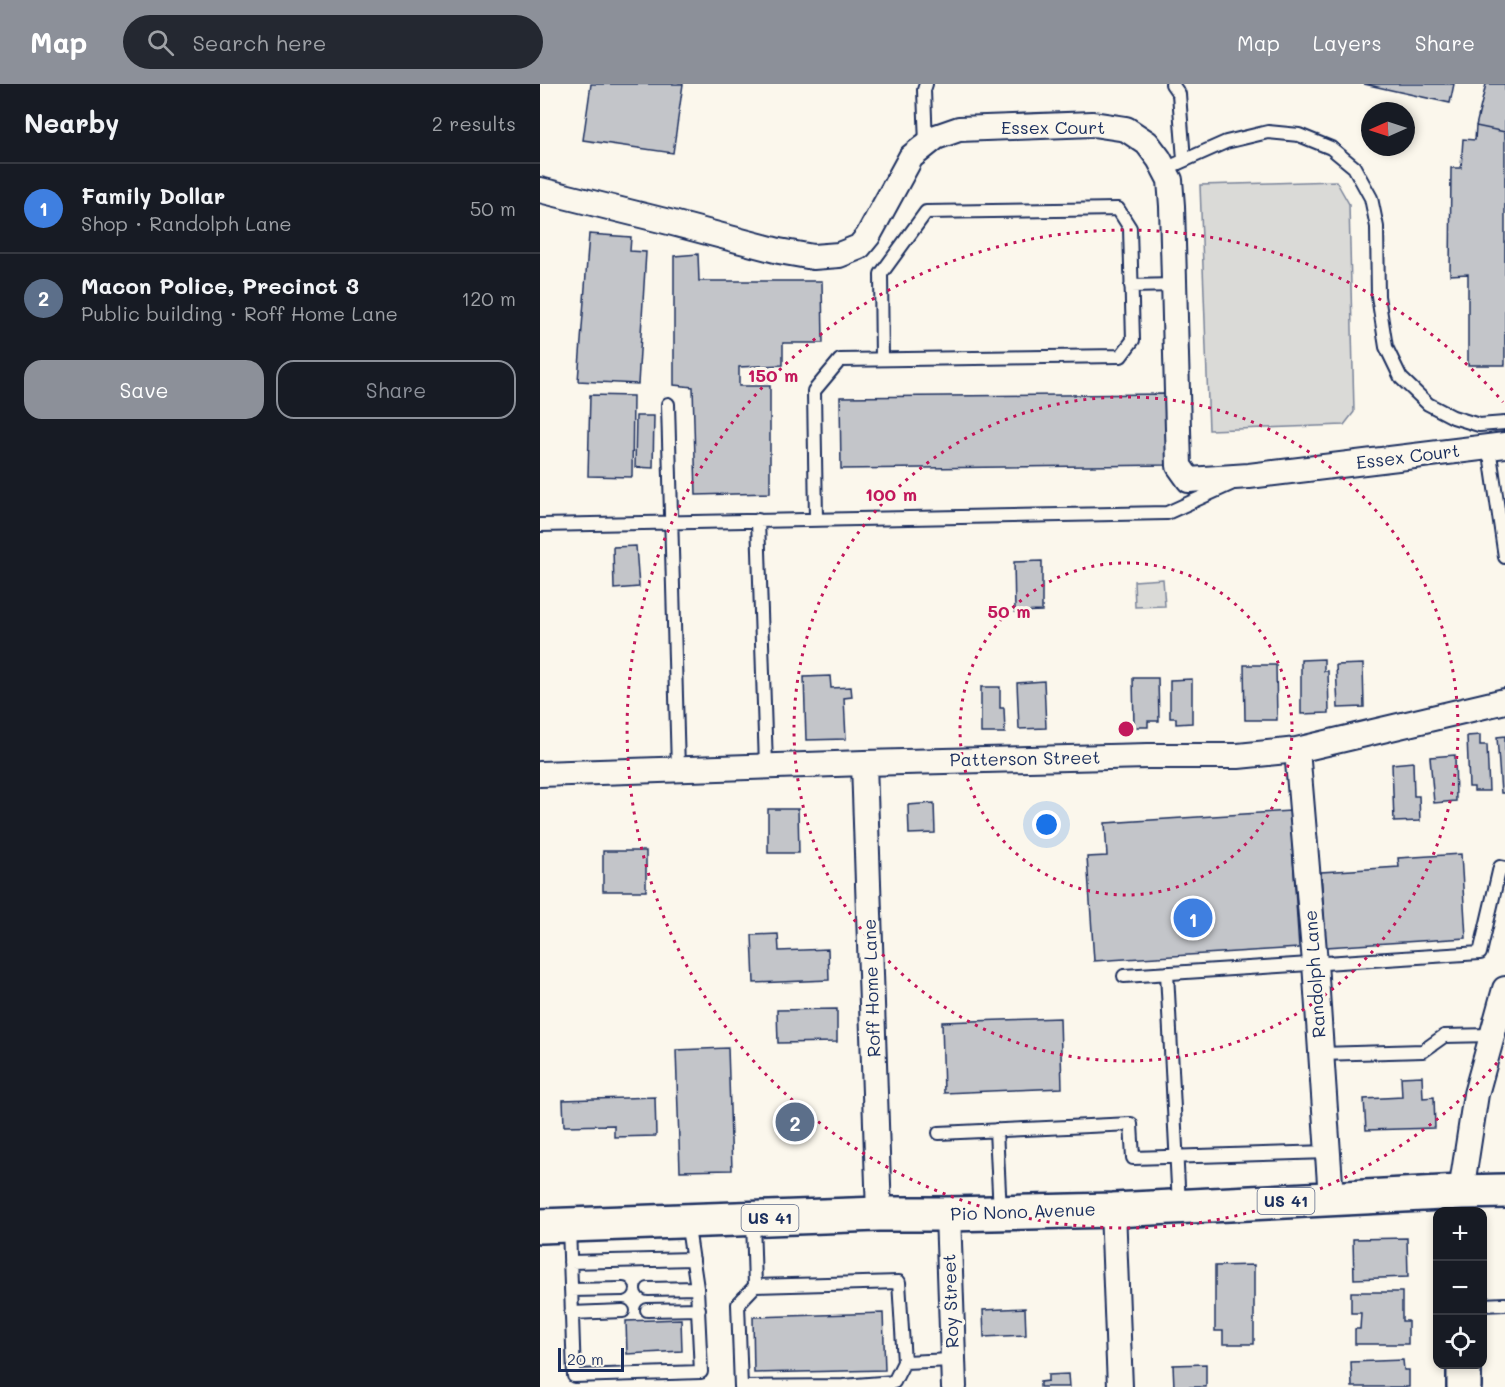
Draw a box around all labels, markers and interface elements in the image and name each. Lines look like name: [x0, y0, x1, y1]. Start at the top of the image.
search box: [123, 15, 543, 69]
text: Map: [30, 24, 87, 60]
icon: search: [144, 26, 177, 59]
text: Search here: [192, 28, 326, 57]
text: Map: [1237, 29, 1280, 56]
text: Layers: [1313, 29, 1382, 56]
text: Share: [1415, 29, 1475, 56]
north arrow: [1361, 102, 1415, 156]
text: Nearby: [24, 106, 119, 140]
text: 2 results: [432, 110, 516, 136]
street label: Essex Court: [1001, 115, 1105, 139]
text: Family Dollar: [81, 181, 225, 210]
text: 1: [39, 195, 48, 221]
text: 50 m: [470, 195, 516, 221]
text: Shop · Randolph Lane: [81, 210, 292, 236]
text: Macon Police, Precinct 3: [81, 271, 359, 300]
text: 2: [38, 285, 49, 311]
text: 120 m: [461, 285, 516, 311]
text: Public building · Roff Home Lane: [81, 300, 398, 326]
button: Save: [24, 360, 264, 419]
button: Share: [276, 360, 516, 419]
text: 150 m: [748, 363, 798, 387]
street label: Essex Court: [1355, 438, 1461, 474]
text: 100 m: [865, 482, 917, 506]
text: 50 m: [988, 599, 1030, 623]
centre of rings: [1116, 719, 1136, 739]
street label: Patterson Street: [949, 745, 1101, 771]
your location: [1032, 810, 1061, 839]
pin: 1: [1174, 896, 1212, 940]
street label: Randolph Lane: [1298, 909, 1330, 1039]
street label: Roff Home Lane: [857, 918, 885, 1058]
pin: 2: [776, 1100, 814, 1144]
road number: US 41: [1258, 1188, 1314, 1214]
street label: Pio Nono Avenue: [950, 1196, 1096, 1226]
road number: US 41: [742, 1205, 798, 1231]
map controls: [1433, 1207, 1487, 1369]
button: +: [1433, 1207, 1487, 1261]
street label: Roy Street: [936, 1253, 964, 1349]
button: −: [1433, 1261, 1487, 1315]
button: locate: [1433, 1315, 1487, 1369]
scale bar: [558, 1345, 624, 1372]
text: 20 m: [567, 1348, 604, 1369]

